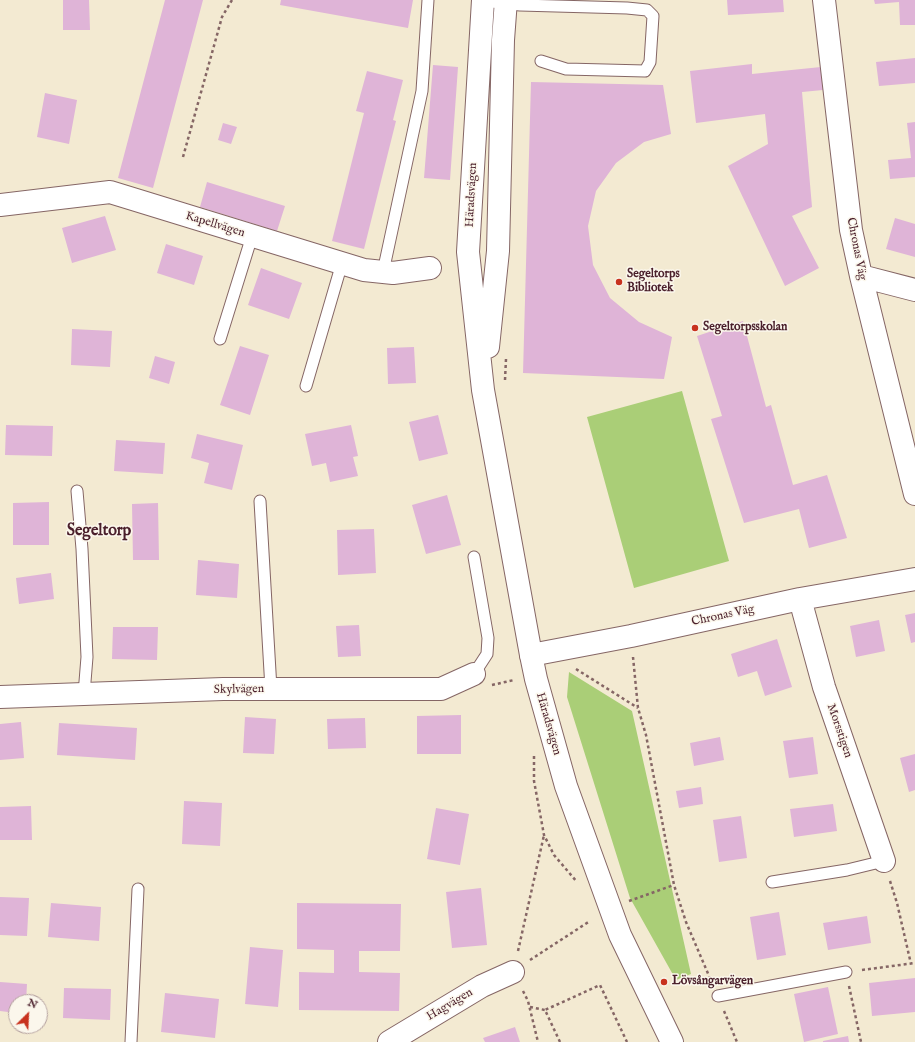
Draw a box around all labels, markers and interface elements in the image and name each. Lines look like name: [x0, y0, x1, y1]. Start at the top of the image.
street label: Häradsvägen: [463, 162, 481, 228]
street label: Kapellvägen: [184, 209, 246, 241]
street label: Chronas Väg: [843, 216, 869, 282]
place label: Segeltorps Bibliotek: [627, 268, 680, 296]
marker: Segeltorps Bibliotek: [614, 277, 624, 287]
place label: Segeltorpsskolan: [703, 321, 787, 335]
marker: Segeltorpsskolan: [690, 323, 700, 333]
district label: Segeltorp: [67, 522, 131, 542]
street label: Chronas Väg: [690, 602, 756, 630]
street label: Skylvägen: [214, 682, 264, 698]
street label: Häradsvägen: [532, 691, 564, 757]
street label: Morsstigen: [823, 702, 855, 760]
place label: Lövsångarvägen: [672, 975, 753, 989]
marker: Lövsångarvägen: [659, 977, 669, 987]
street label: Hagvägen: [424, 986, 476, 1024]
north arrow: [8, 994, 48, 1034]
text: N: [25, 996, 40, 1012]

